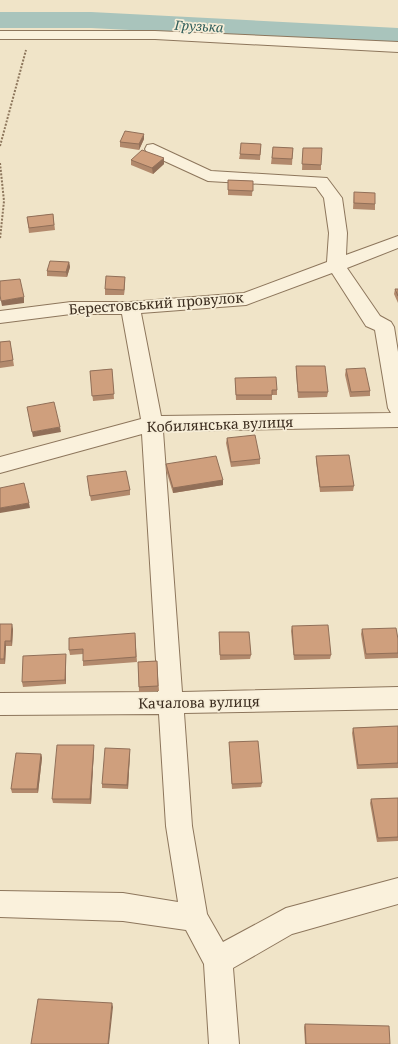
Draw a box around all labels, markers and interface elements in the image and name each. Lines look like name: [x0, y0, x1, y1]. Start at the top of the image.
water label: Грузька: [173, 16, 225, 36]
street label: Берестовський провулок: [68, 287, 245, 319]
street label: Кобилянська вулиця: [146, 412, 294, 436]
street label: Качалова вулиця: [138, 691, 260, 713]

